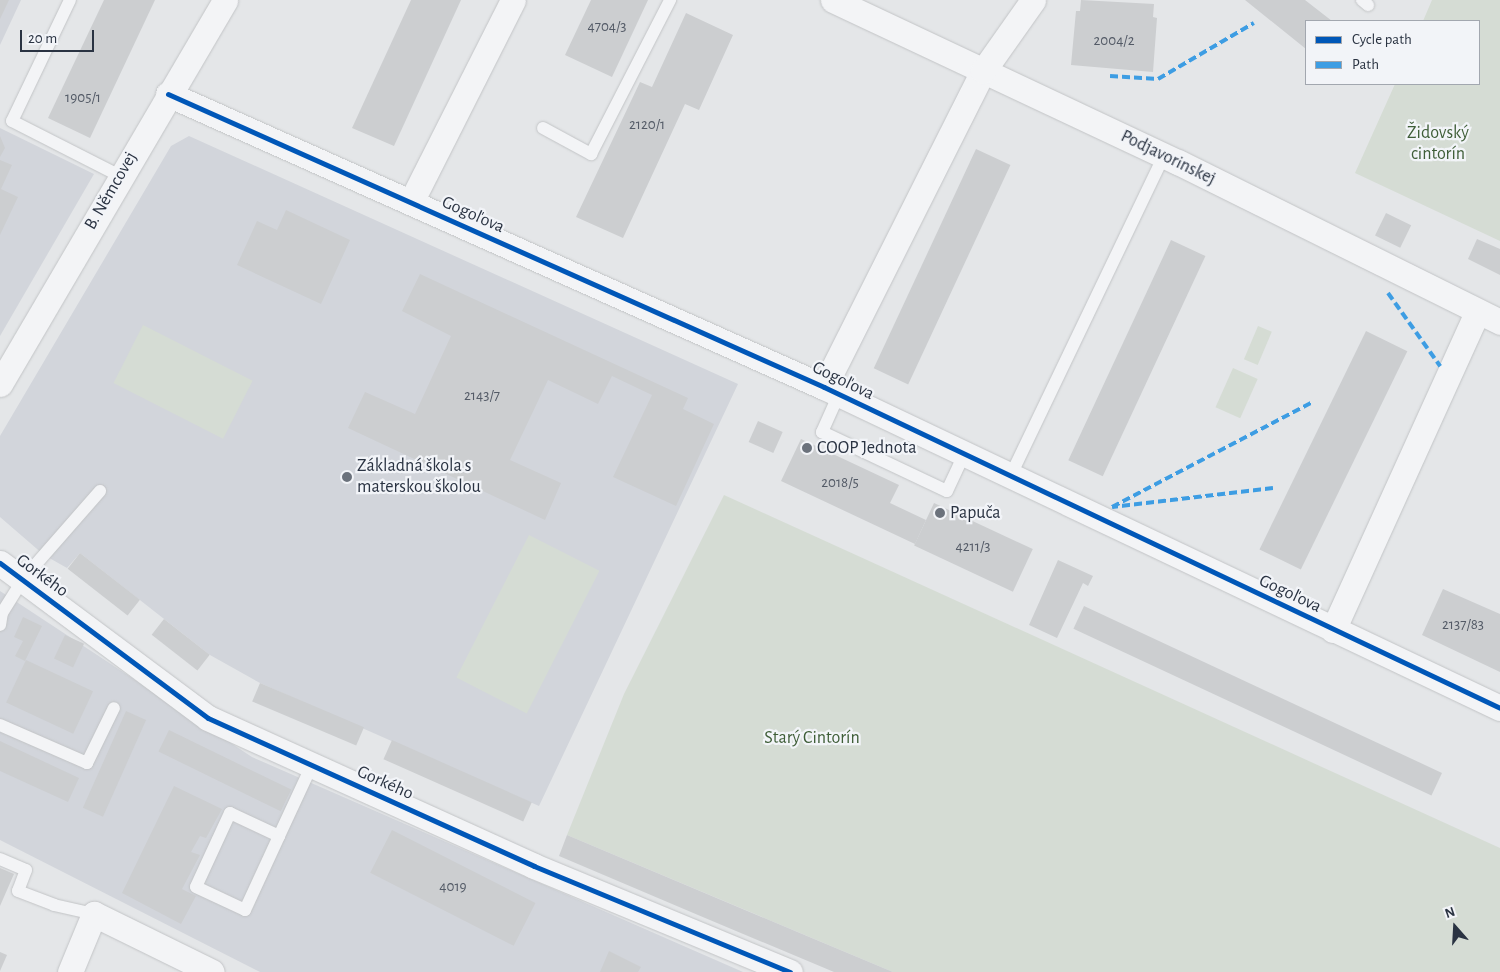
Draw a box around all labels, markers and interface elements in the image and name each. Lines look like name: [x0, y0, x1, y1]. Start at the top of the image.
house number: 4704/3: [587, 18, 627, 36]
scale bar: [22, 20, 96, 52]
legend: [1305, 20, 1480, 85]
text: 20 m: [28, 31, 57, 46]
house number: 2004/2: [1093, 32, 1135, 50]
text: Cycle path: [1352, 32, 1412, 47]
text: Path: [1352, 57, 1379, 72]
house number: 1905/1: [65, 89, 101, 107]
house number: 2120/1: [629, 116, 665, 134]
park label: Židovský cintorín: [1407, 123, 1469, 166]
street label: Podjavorinskej: [1117, 126, 1219, 190]
street label: B. Němcovej: [80, 148, 142, 234]
street label: Gogoľova: [438, 192, 508, 238]
street label: Gogoľova: [808, 357, 878, 405]
house number: 2143/7: [464, 387, 500, 405]
place label: COOP Jednota: [817, 437, 917, 459]
marker: COOP Jednota: [801, 442, 813, 454]
place label: Základná škola s materskou školou: [357, 456, 481, 498]
marker: Základná škola s materskou školou: [341, 471, 353, 483]
house number: 2018/5: [821, 474, 859, 492]
place label: Papuča: [950, 502, 1001, 524]
marker: Papuča: [934, 507, 946, 519]
house number: 4211/3: [956, 538, 990, 556]
street label: Gorkého: [12, 550, 72, 602]
street label: Gogoľova: [1255, 570, 1325, 618]
house number: 2137/83: [1442, 616, 1484, 634]
park label: Starý Cintorín: [764, 727, 860, 749]
street label: Gorkého: [353, 761, 417, 805]
house number: 4019: [439, 878, 467, 896]
north arrow: [1430, 902, 1480, 952]
text: N: [1443, 905, 1457, 921]

